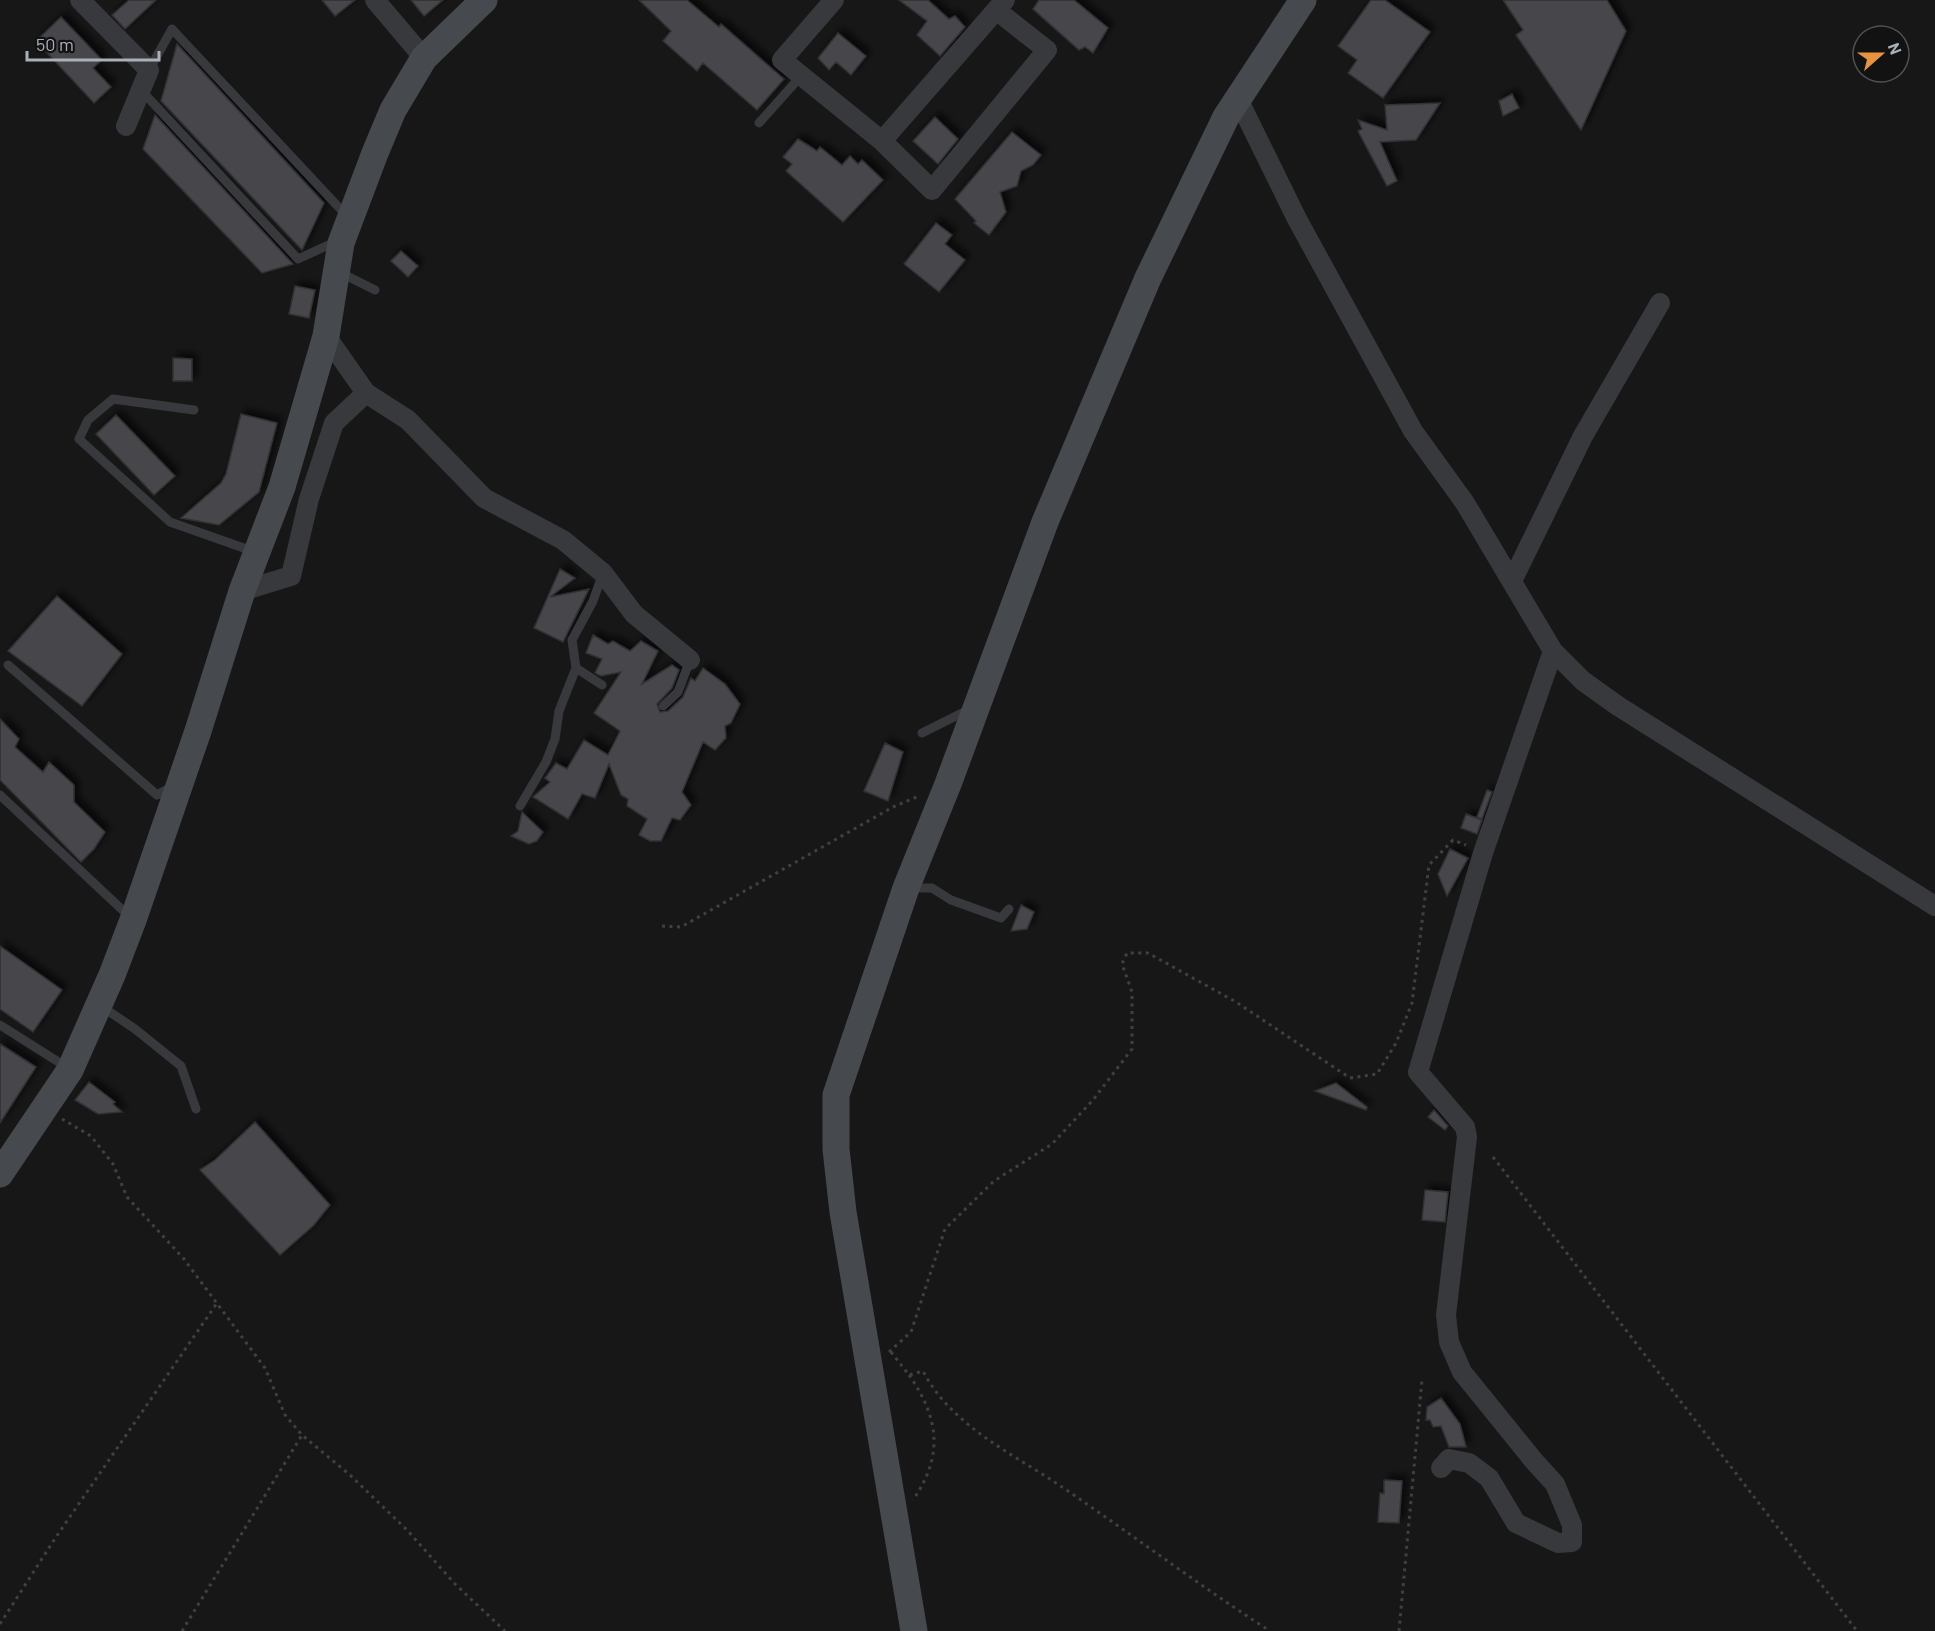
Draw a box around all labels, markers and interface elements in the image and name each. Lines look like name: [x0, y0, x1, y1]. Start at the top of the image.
scale bar: [27, 24, 159, 62]
north arrow: [1851, 24, 1911, 84]
text: 50 m: [36, 33, 74, 55]
text: N: [1885, 40, 1906, 57]

